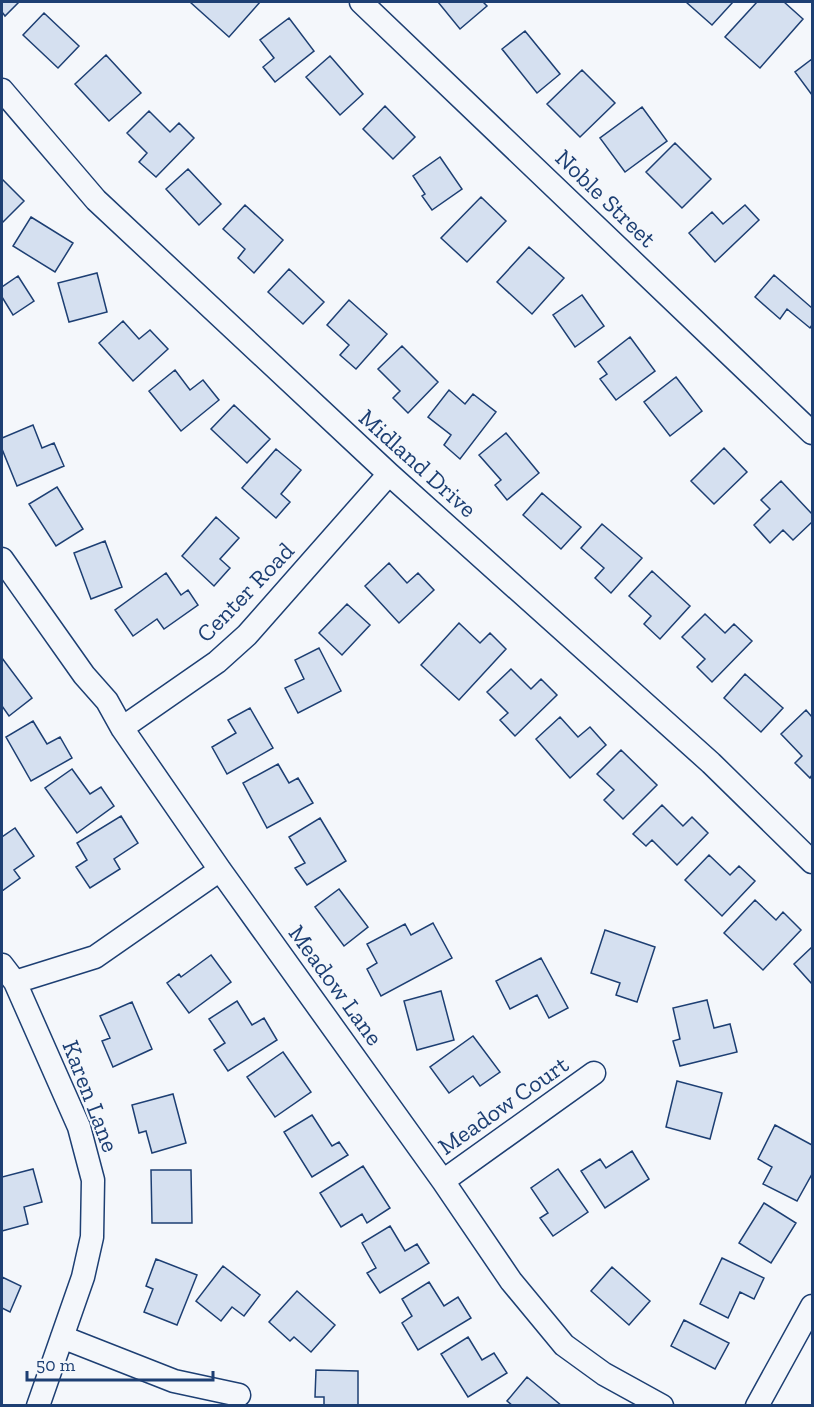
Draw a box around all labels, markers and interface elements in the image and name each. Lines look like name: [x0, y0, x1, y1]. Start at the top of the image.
street label: Noble Street: [550, 143, 662, 253]
street label: Midland Drive: [353, 403, 483, 523]
street label: Center Road: [190, 536, 300, 648]
street label: Meadow Lane: [283, 919, 389, 1051]
street label: Karen Lane: [56, 1036, 126, 1156]
street label: Meadow Court: [432, 1049, 574, 1161]
scale bar: [27, 1344, 213, 1382]
text: 50 m: [36, 1354, 76, 1376]

